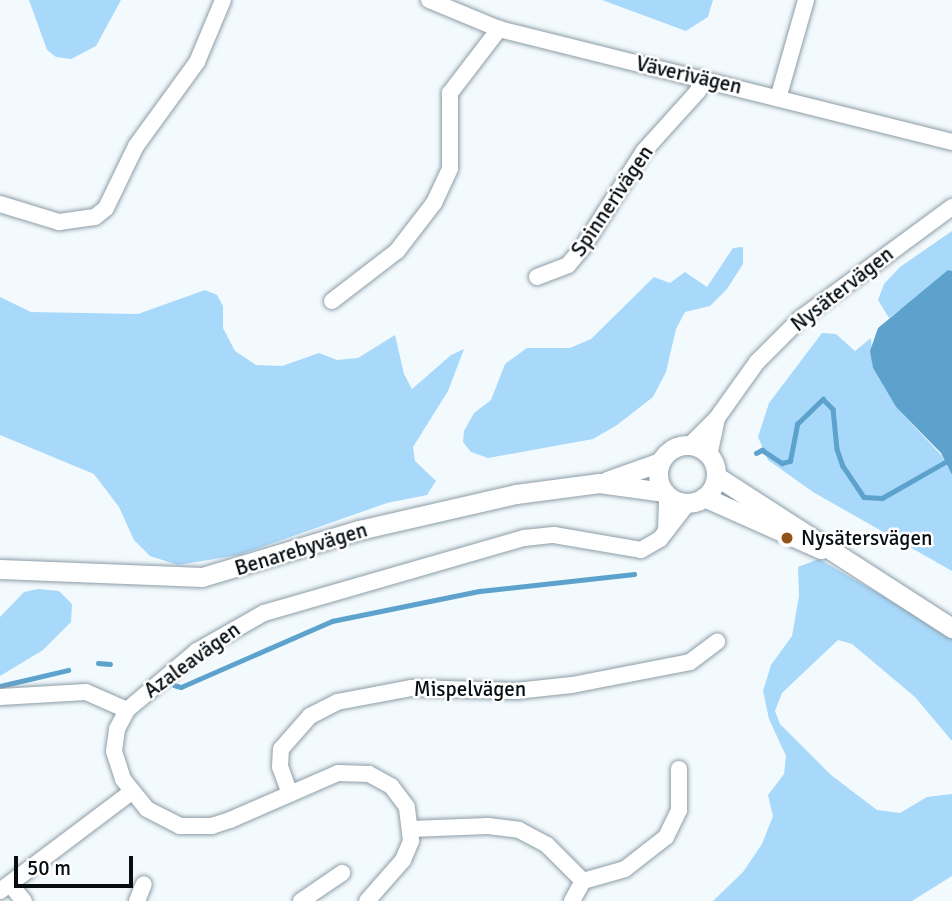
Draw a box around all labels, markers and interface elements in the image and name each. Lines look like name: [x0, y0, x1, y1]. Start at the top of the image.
street label: Väverivägen: [634, 51, 744, 99]
street label: Spinnerivägen: [566, 141, 658, 261]
street label: Nysätervägen: [786, 241, 898, 337]
street label: Benarebyvägen: [232, 517, 370, 581]
place label: Nysätersvägen: [801, 525, 932, 551]
marker: Nysätersvägen: [779, 530, 795, 546]
street label: Azaleavägen: [139, 617, 245, 703]
street label: Mispelvägen: [414, 676, 526, 702]
scale bar: [18, 842, 136, 886]
text: 50 m: [27, 855, 71, 881]

